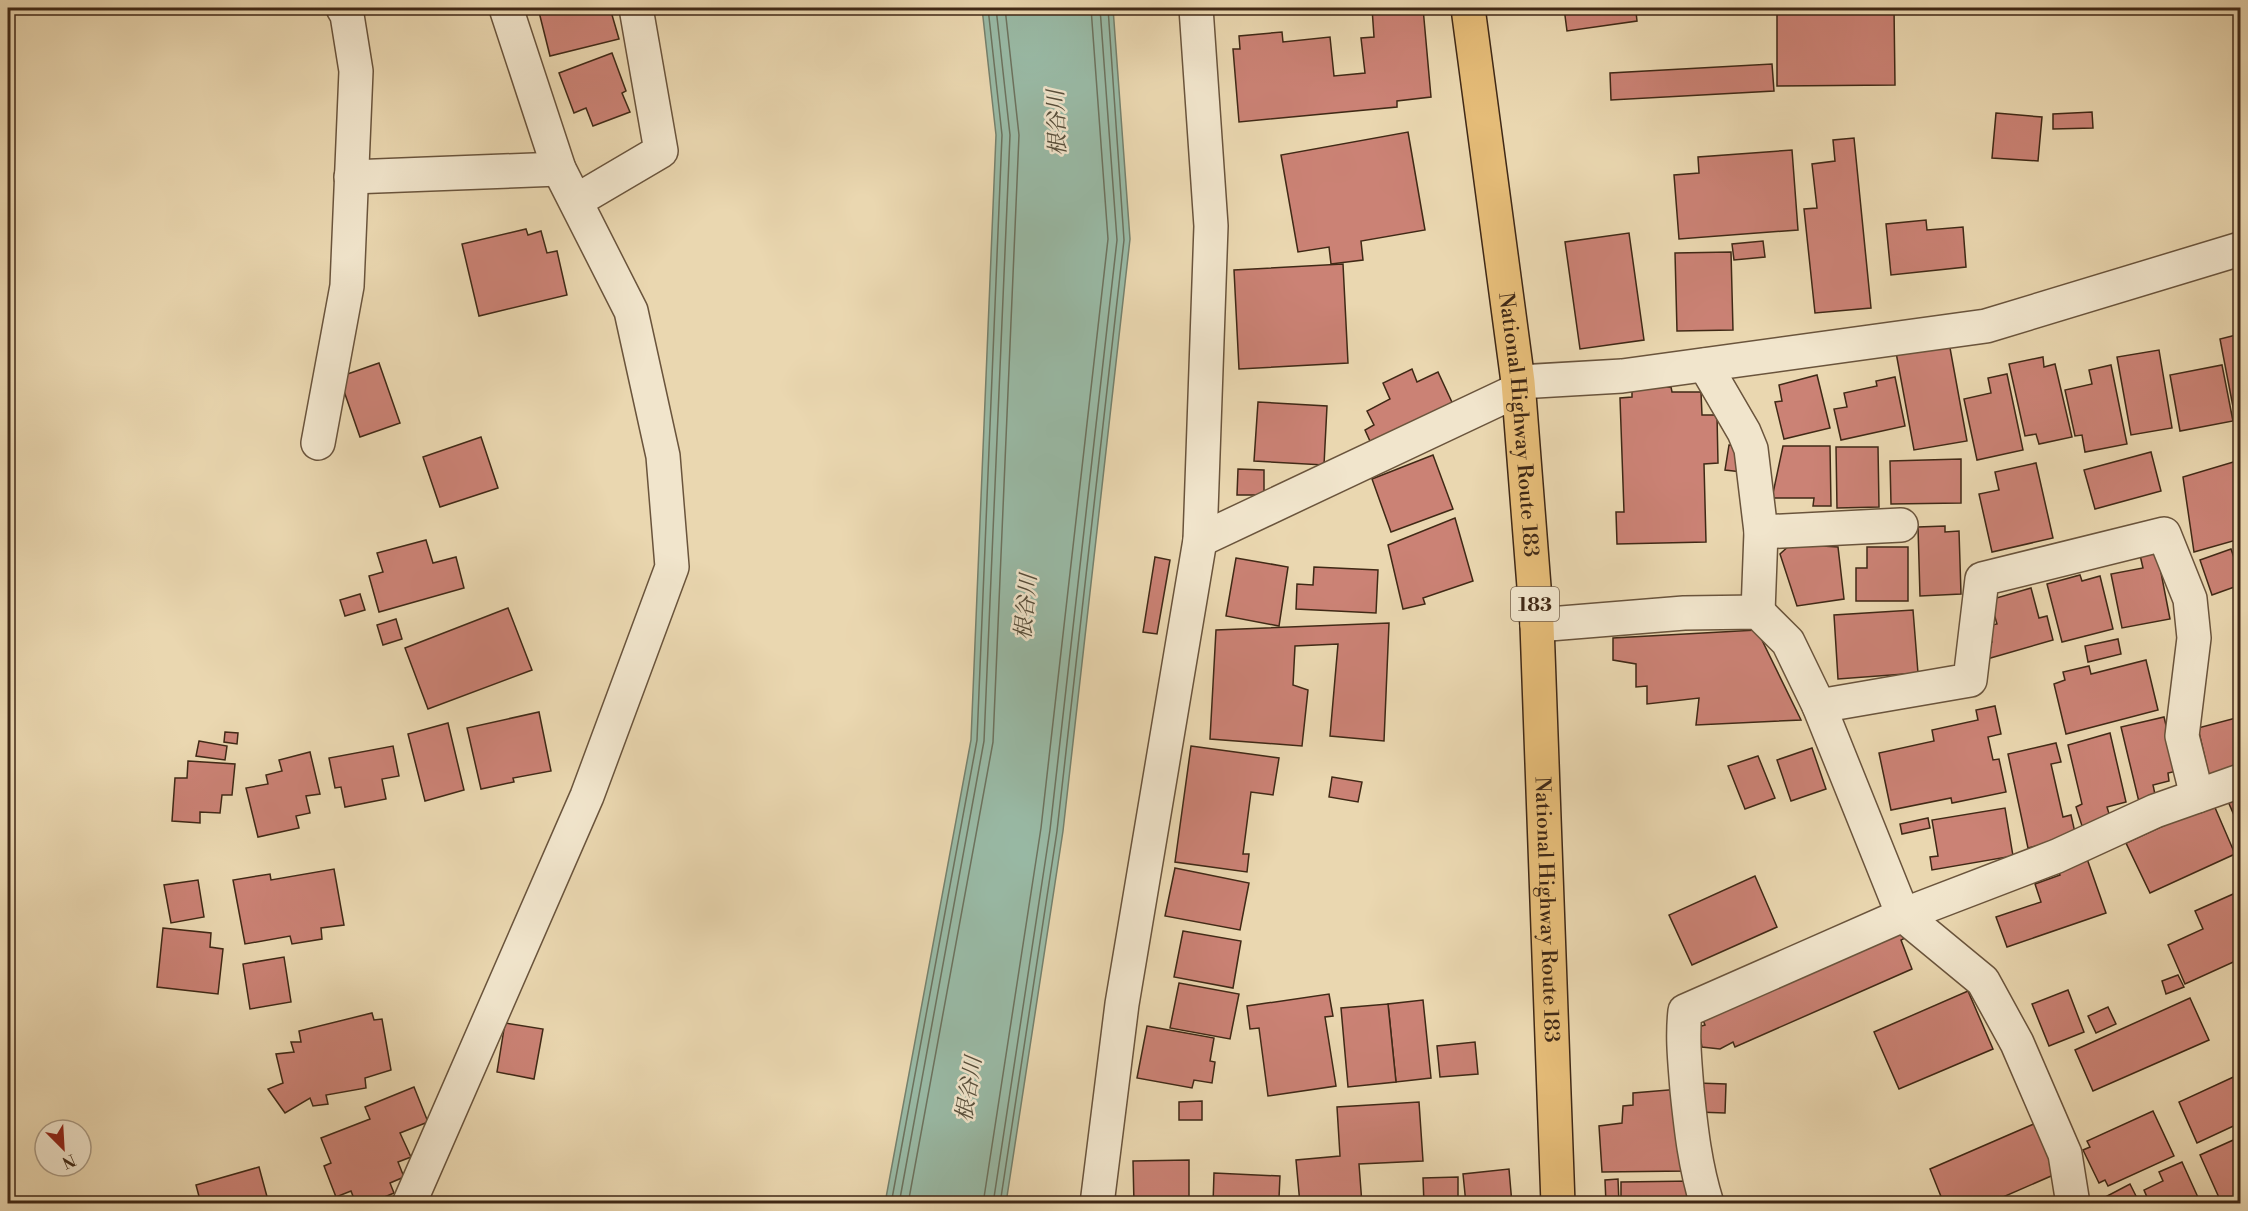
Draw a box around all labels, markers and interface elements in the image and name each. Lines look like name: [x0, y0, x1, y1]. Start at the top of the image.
water label: 根谷川: [1043, 88, 1072, 156]
street label: National Highway Route 183: [1492, 291, 1544, 558]
water label: 根谷川: [1010, 571, 1043, 641]
road number: 183: [1511, 587, 1559, 621]
street label: National Highway Route 183: [1529, 776, 1564, 1043]
water label: 根谷川: [951, 1053, 988, 1124]
north arrow: [33, 1118, 93, 1178]
text: N: [59, 1149, 79, 1173]

